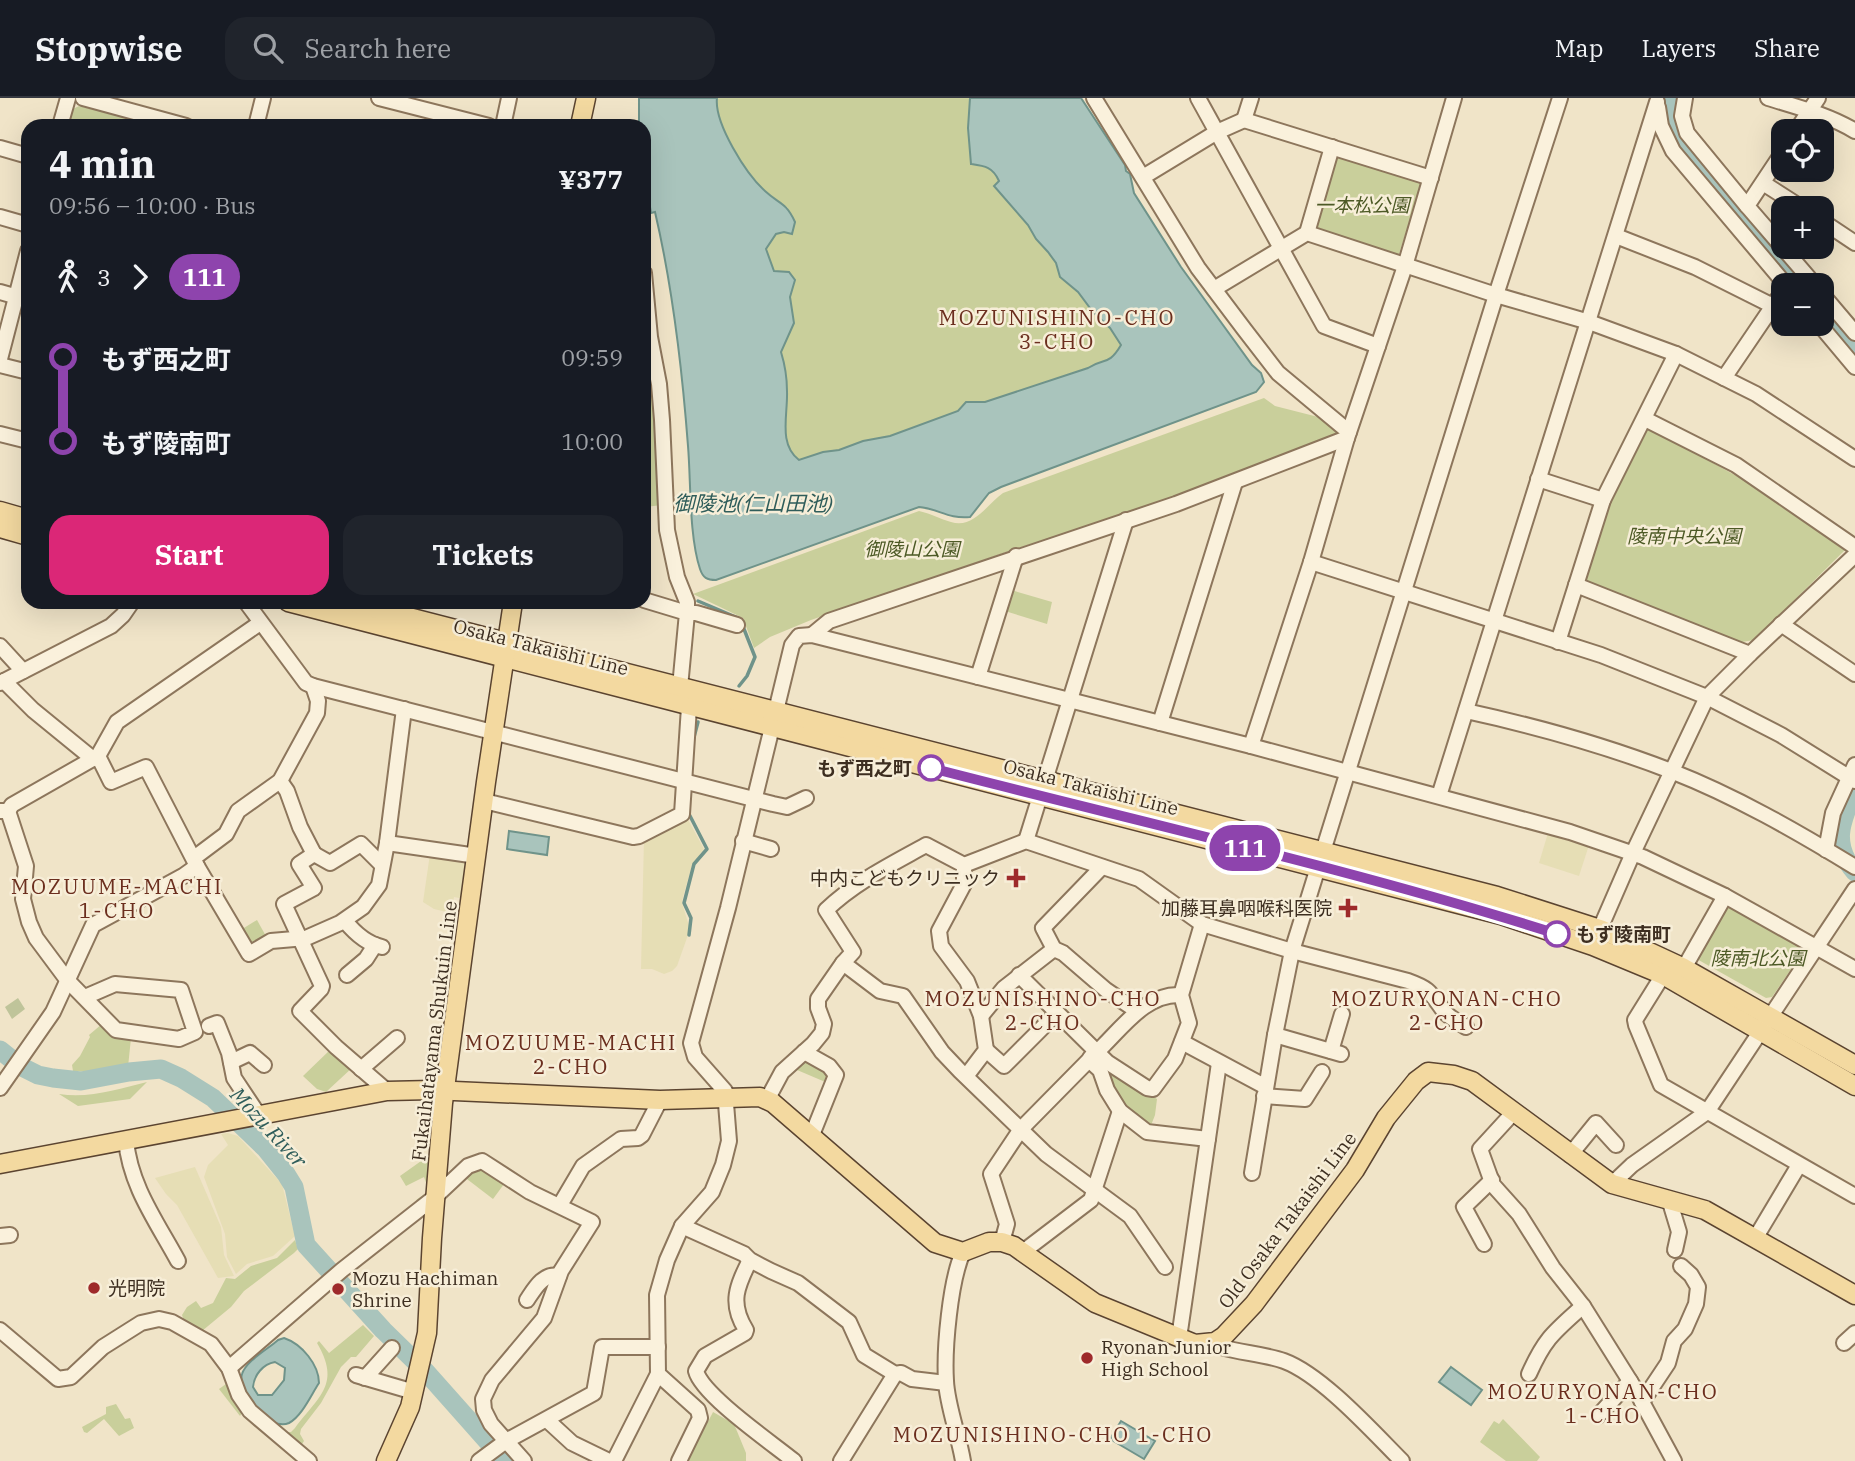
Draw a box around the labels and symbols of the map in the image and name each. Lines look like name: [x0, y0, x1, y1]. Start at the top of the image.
park label: 一本松公園: [1314, 193, 1412, 217]
district label: MOZUNISHINO-CHO 3-CHO: [938, 303, 1176, 355]
water label: 御陵池(仁山田池): [673, 489, 833, 517]
park label: 陵南中央公園: [1627, 524, 1744, 548]
park label: 御陵山公園: [864, 537, 962, 561]
street label: Osaka Takaishi Line: [451, 614, 631, 680]
street label: Osaka Takaishi Line: [1001, 754, 1181, 820]
marker: もず西之町: [918, 755, 944, 781]
place label: もず西之町: [817, 756, 912, 780]
line badge: 111: [1205, 825, 1285, 871]
place label: 中内こどもクリニック: [810, 866, 1000, 890]
marker: 中内こどもクリニック: [1006, 868, 1026, 888]
district label: MOZUUME-MACHI 1-CHO: [11, 872, 223, 924]
place label: 加藤耳鼻咽喉科医院: [1161, 896, 1332, 920]
marker: 加藤耳鼻咽喉科医院: [1338, 898, 1358, 918]
street label: Fukaihatayama Shukuin Line: [406, 899, 462, 1163]
marker: もず陵南町: [1544, 921, 1570, 947]
place label: もず陵南町: [1576, 922, 1671, 946]
park label: 陵南北公園: [1710, 946, 1808, 970]
district label: MOZUNISHINO-CHO 2-CHO: [924, 984, 1162, 1036]
district label: MOZURYONAN-CHO 2-CHO: [1331, 984, 1563, 1036]
district label: MOZUUME-MACHI 2-CHO: [465, 1028, 677, 1080]
water label: Mozu River: [224, 1080, 314, 1174]
street label: Old Osaka Takaishi Line: [1213, 1127, 1361, 1313]
place label: Mozu Hachiman Shrine: [352, 1266, 499, 1312]
place label: 光明院: [108, 1276, 165, 1300]
marker: 光明院: [86, 1280, 102, 1296]
marker: Mozu Hachiman Shrine: [330, 1281, 346, 1297]
place label: Ryonan Junior High School: [1101, 1335, 1232, 1381]
marker: Ryonan Junior High School: [1079, 1350, 1095, 1366]
district label: MOZURYONAN-CHO 1-CHO: [1487, 1377, 1719, 1429]
district label: MOZUNISHINO-CHO 1-CHO: [893, 1420, 1213, 1448]

